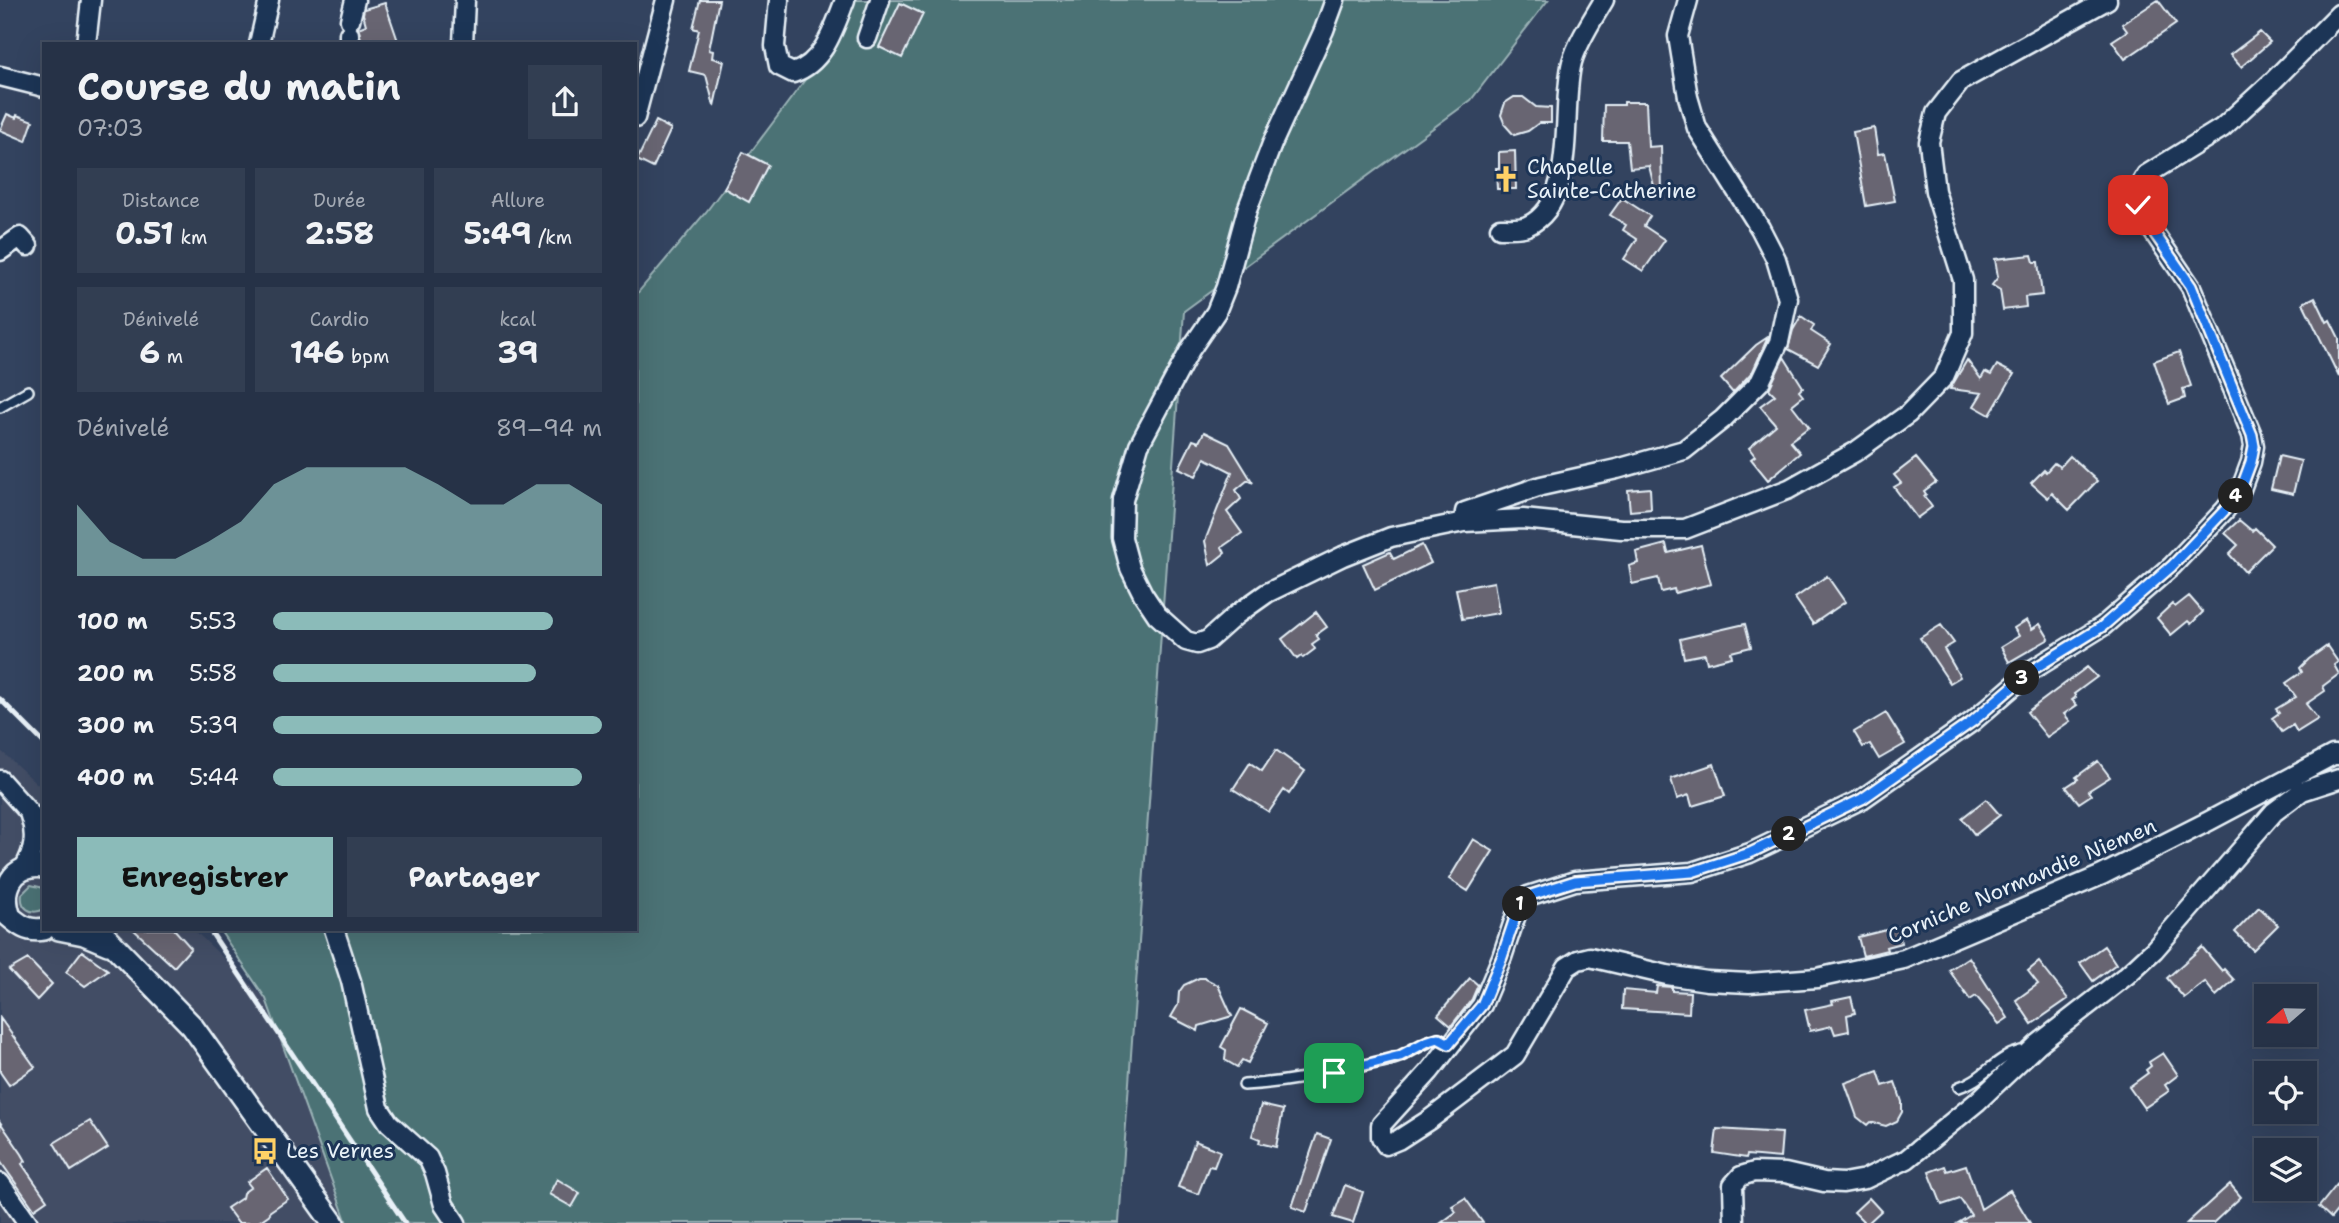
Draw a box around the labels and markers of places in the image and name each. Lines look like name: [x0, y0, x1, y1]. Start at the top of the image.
place label: Chapelle Sainte-Catherine: [1527, 153, 1697, 205]
church icon: Chapelle Sainte-Catherine: [1491, 164, 1521, 194]
pin: [2108, 175, 2168, 235]
pin: 4: [2218, 478, 2254, 514]
pin: 3: [2004, 660, 2039, 696]
pin: 2: [1772, 816, 1806, 852]
pin: 1: [1502, 886, 1538, 922]
pin: [1304, 1043, 1364, 1103]
bus stop icon: Les Vernes: [250, 1136, 280, 1166]
place label: Les Vernes: [286, 1137, 394, 1165]

